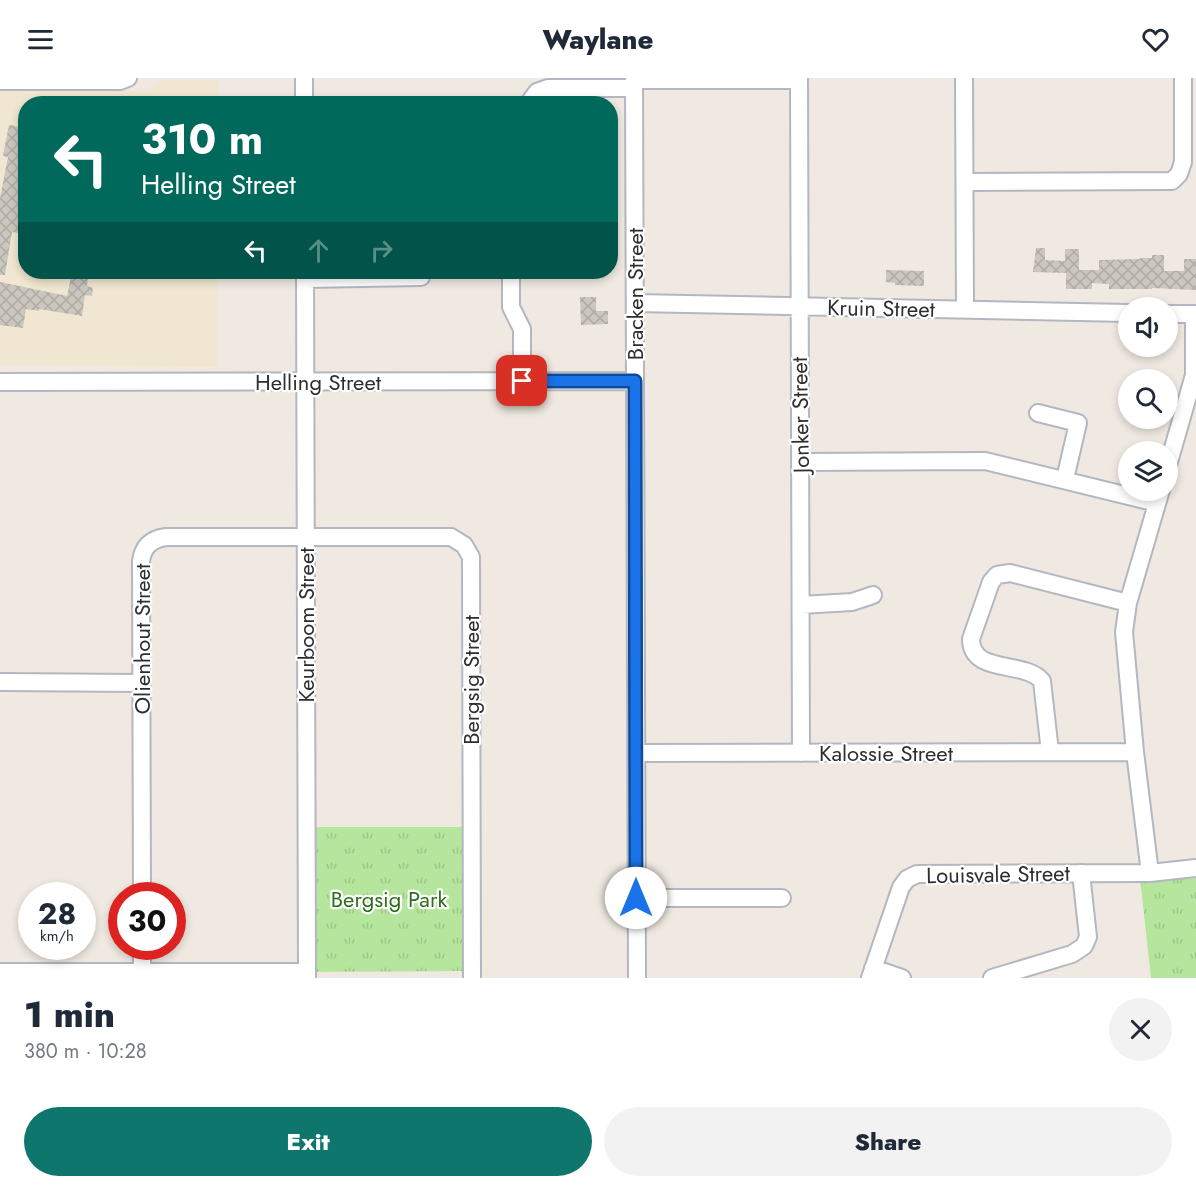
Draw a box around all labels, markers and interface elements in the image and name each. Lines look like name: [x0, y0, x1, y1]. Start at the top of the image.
text: Waylane: [543, 20, 653, 59]
icon: menu: [24, 23, 57, 56]
icon: heart: [1139, 23, 1172, 56]
text: 310 m: [141, 109, 263, 170]
icon: left: [42, 120, 120, 198]
text: Helling Street: [141, 165, 296, 204]
street label: Bracken Street: [619, 227, 651, 360]
icon: left: [239, 234, 272, 267]
icon: ahead: [302, 234, 335, 267]
icon: right: [365, 234, 398, 267]
street label: Kruin Street: [827, 291, 936, 325]
map controls: [1118, 297, 1178, 501]
button: sound: [1118, 297, 1178, 357]
pin: [496, 355, 547, 406]
street label: Jonker Street: [783, 356, 817, 476]
icon: arrive: [505, 364, 538, 397]
street label: Helling Street: [255, 366, 382, 398]
button: search: [1118, 369, 1178, 429]
button: layers: [1118, 441, 1178, 501]
street label: Keurboom Street: [290, 547, 322, 703]
street label: Olienhout Street: [126, 563, 158, 714]
street label: Bergsig Street: [455, 614, 487, 745]
street label: Kalossie Street: [819, 737, 954, 769]
street label: Louisvale Street: [926, 857, 1071, 891]
position arrow: [604, 866, 668, 930]
speed limit sign: 30: [108, 882, 186, 960]
park label: Bergsig Park: [331, 883, 447, 915]
text: 28: [38, 892, 76, 935]
text: km/h: [40, 925, 74, 947]
text: 1 min: [24, 988, 115, 1040]
button: close: [1109, 998, 1172, 1061]
text: 380 m · 10:28: [24, 1037, 147, 1066]
button: Exit: [24, 1107, 592, 1176]
button: Share: [604, 1107, 1172, 1176]

